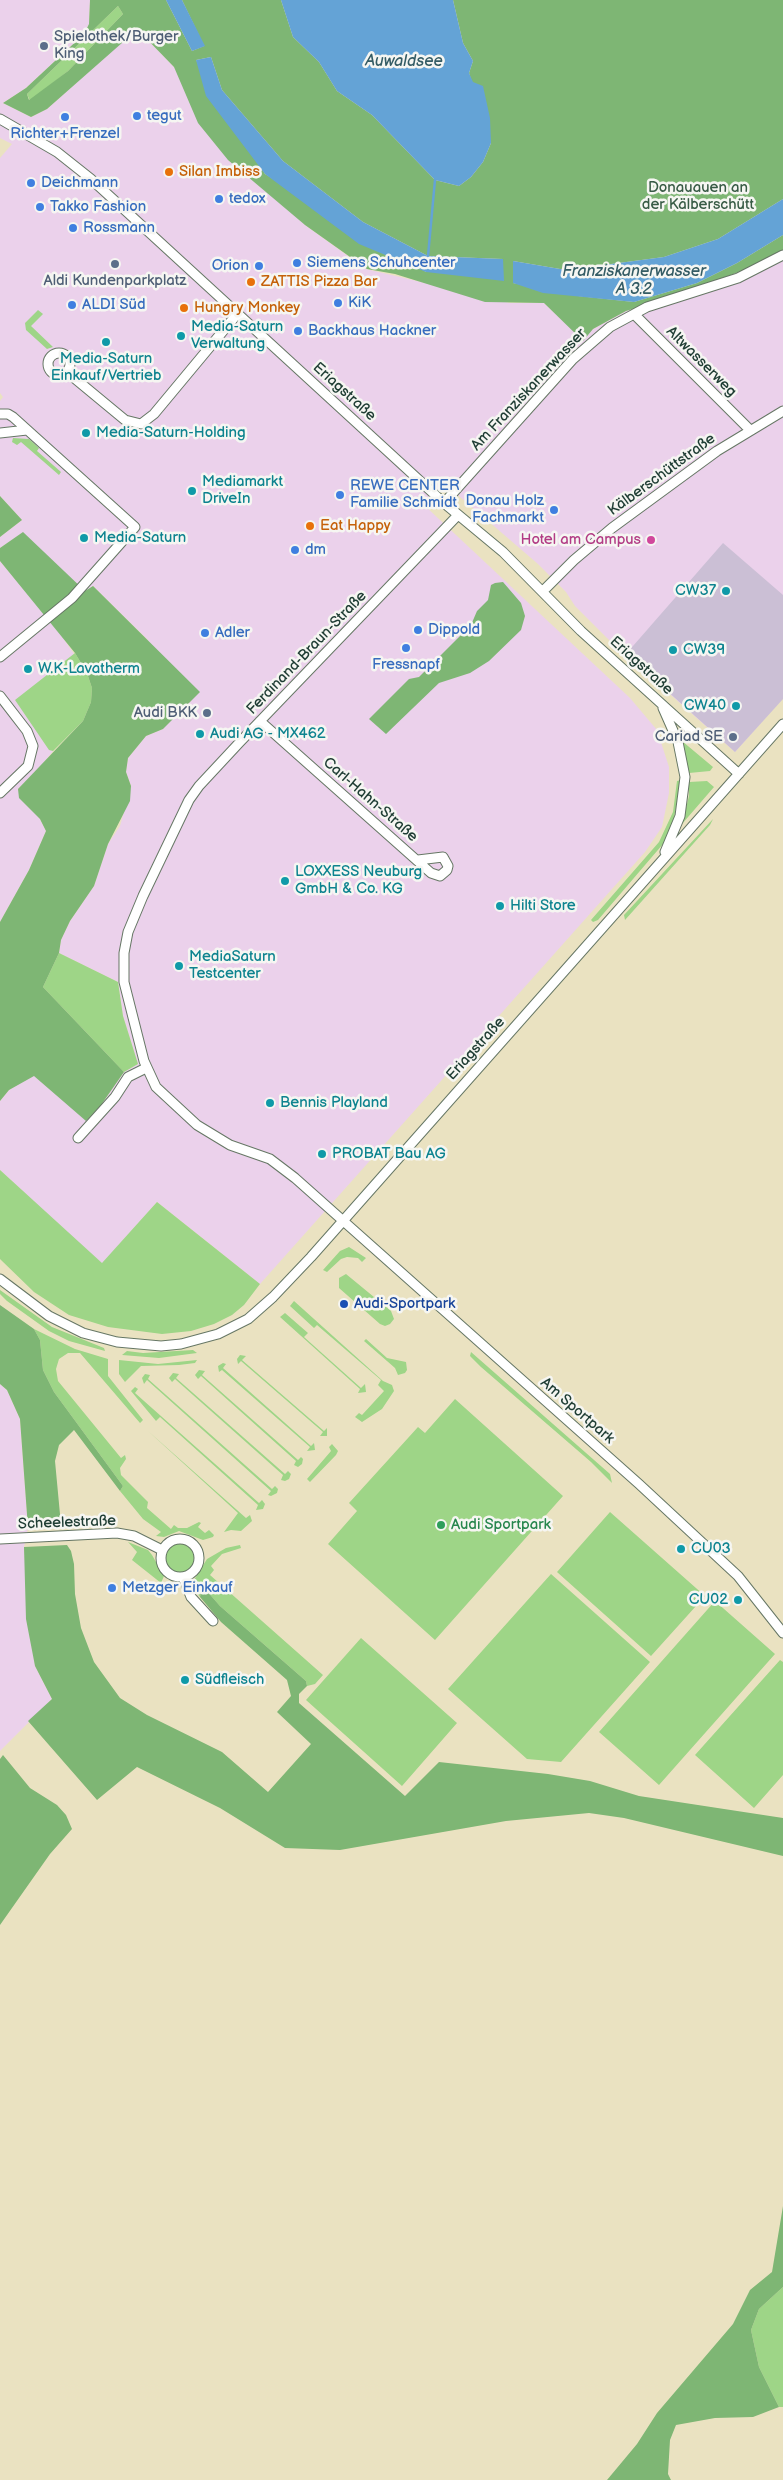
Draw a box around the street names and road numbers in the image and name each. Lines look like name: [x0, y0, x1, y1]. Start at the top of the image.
street label: Altwasserweg: [662, 323, 740, 401]
street label: Am Franziskanerwasser: [468, 325, 590, 455]
street label: Eriagstraße: [309, 359, 379, 425]
street label: Kälberschüttstraße: [605, 430, 719, 520]
street label: Ferdinand-Braun-Straße: [243, 587, 371, 719]
street label: Eriagstraße: [606, 633, 676, 699]
street label: Carl-Hahn-Straße: [319, 754, 421, 846]
street label: Eriagstraße: [443, 1014, 509, 1084]
street label: Am Sportpark: [536, 1374, 618, 1448]
street label: Scheelestraße: [18, 1512, 116, 1534]

